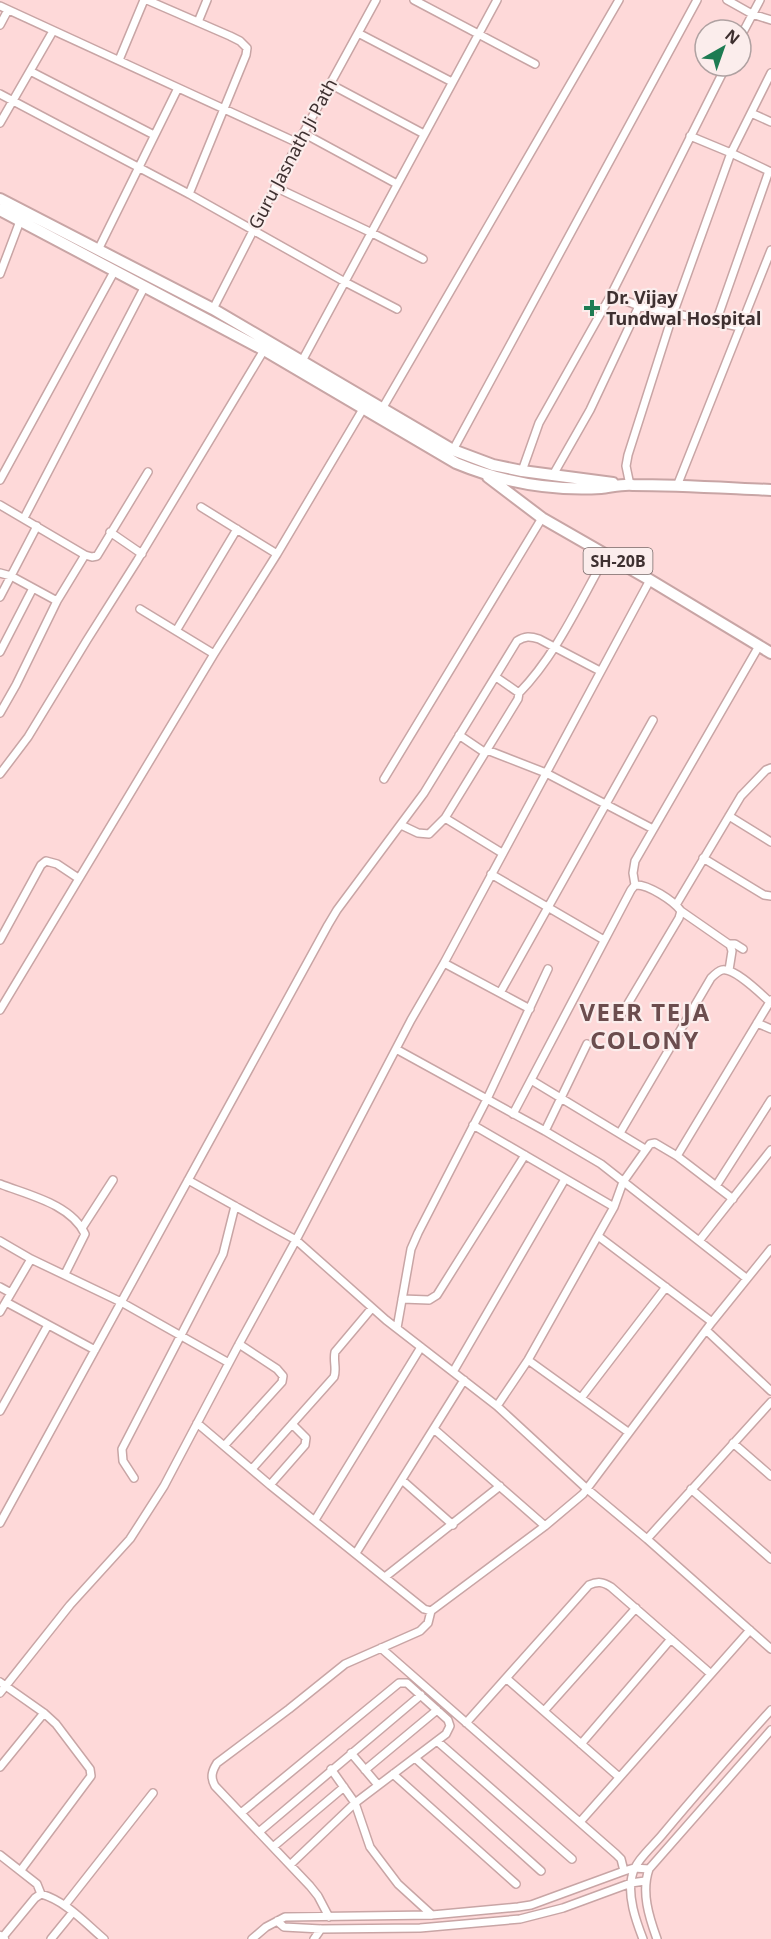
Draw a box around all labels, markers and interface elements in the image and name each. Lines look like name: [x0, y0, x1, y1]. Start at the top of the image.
north arrow: [693, 18, 753, 78]
text: N: [721, 24, 745, 49]
street label: Guru Jasnath Ji Path: [242, 74, 342, 233]
place label: Dr. Vijay Tundwal Hospital: [606, 285, 761, 330]
marker: Dr. Vijay Tundwal Hospital: [583, 299, 601, 317]
road number: SH-20B: [584, 548, 652, 574]
district label: VEER TEJA COLONY: [579, 995, 711, 1056]

